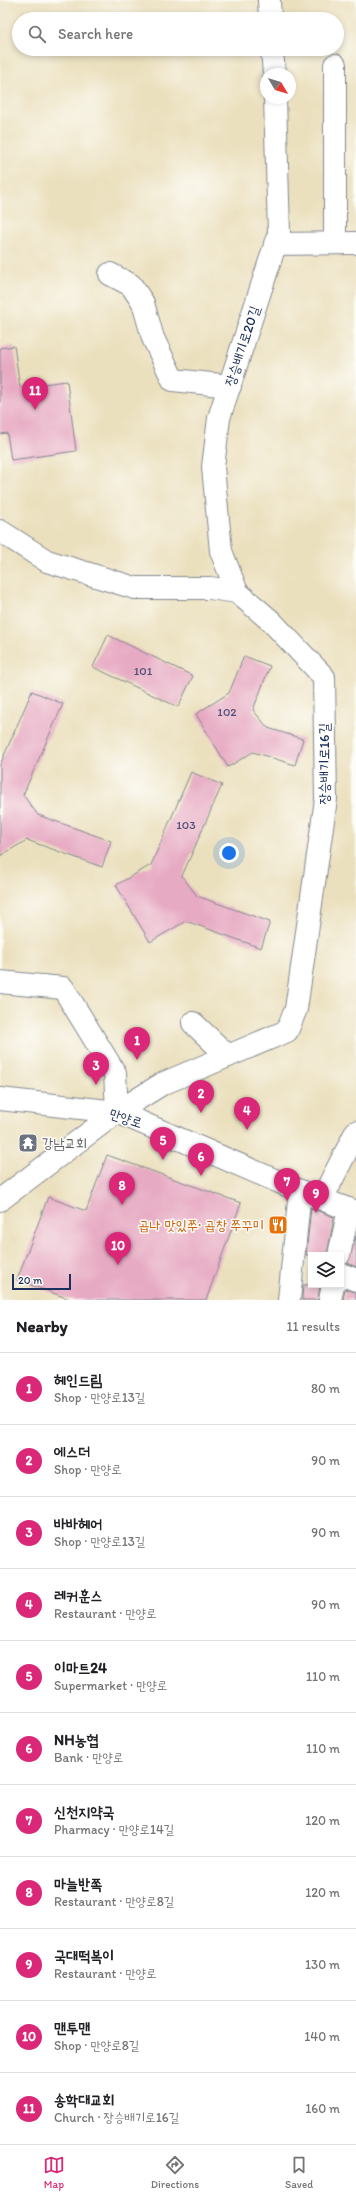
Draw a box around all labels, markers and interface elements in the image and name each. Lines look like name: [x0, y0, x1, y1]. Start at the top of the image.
search box: [12, 12, 344, 56]
icon: search: [26, 23, 48, 45]
text: Search here: [58, 25, 133, 43]
north arrow: [260, 68, 296, 104]
street label: 장승배기로20길: [221, 303, 264, 389]
pin: 11: [22, 377, 48, 410]
house number: 101: [134, 664, 153, 678]
house number: 102: [217, 705, 237, 719]
street label: 장승배기로16길: [316, 723, 333, 805]
house number: 103: [176, 818, 196, 832]
your location: [219, 843, 239, 863]
pin: 1: [124, 1027, 150, 1060]
pin: 3: [83, 1052, 109, 1085]
pin: 2: [188, 1080, 214, 1113]
pin: 4: [234, 1097, 260, 1130]
street label: 만양로: [107, 1105, 145, 1132]
pin: 5: [150, 1127, 176, 1160]
temple icon: 강남교회: [17, 1132, 39, 1154]
place label: 강남교회: [42, 1135, 87, 1152]
pin: 6: [188, 1143, 214, 1176]
pin: 7: [274, 1168, 300, 1201]
pin: 8: [109, 1172, 135, 1205]
pin: 9: [303, 1180, 329, 1213]
restaurant icon: 곱나 맛있쭈· 곱창 쭈꾸미: [267, 1214, 289, 1236]
place label: 곱나 맛있쭈· 곱창 쭈꾸미: [139, 1217, 264, 1234]
pin: 10: [105, 1232, 131, 1265]
map controls: [308, 1252, 344, 1288]
button: layers: [308, 1252, 344, 1288]
scale bar: [12, 1272, 71, 1291]
text: 20 m: [18, 1274, 42, 1287]
text: Nearby: [16, 1316, 68, 1336]
text: 11 results: [286, 1319, 340, 1334]
text: 헤인드림: [54, 1371, 102, 1389]
text: 1: [26, 1381, 32, 1396]
text: 80 m: [311, 1381, 340, 1396]
text: Shop · 만양로13길: [54, 1390, 145, 1405]
text: 에스더: [54, 1443, 90, 1461]
text: 2: [26, 1453, 32, 1468]
text: 90 m: [311, 1453, 340, 1468]
text: Shop · 만양로: [54, 1462, 122, 1477]
text: 바바헤어: [54, 1515, 102, 1533]
text: 3: [25, 1525, 33, 1540]
text: 90 m: [311, 1525, 340, 1540]
text: Shop · 만양로13길: [54, 1534, 145, 1549]
text: 레커훈스: [54, 1587, 102, 1605]
text: 4: [25, 1597, 33, 1612]
text: 90 m: [311, 1597, 340, 1612]
text: Restaurant · 만양로: [54, 1606, 157, 1621]
text: 이마트24: [54, 1659, 107, 1677]
text: 5: [26, 1669, 32, 1684]
text: 110 m: [306, 1669, 340, 1684]
text: Supermarket · 만양로: [54, 1678, 167, 1693]
text: NH농협: [54, 1731, 99, 1749]
text: 6: [26, 1741, 32, 1756]
text: 110 m: [306, 1741, 340, 1756]
text: Bank · 만양로: [54, 1750, 124, 1765]
text: 신천지약국: [54, 1803, 114, 1821]
text: 7: [26, 1813, 32, 1828]
text: 120 m: [305, 1813, 340, 1828]
text: Pharmacy · 만양로14길: [54, 1822, 174, 1837]
text: 마늘반쪽: [54, 1875, 102, 1893]
text: 8: [25, 1885, 33, 1900]
text: 120 m: [305, 1885, 340, 1900]
text: Restaurant · 만양로8길: [54, 1894, 174, 1909]
text: 국대떡복이: [54, 1947, 114, 1965]
text: 9: [26, 1957, 32, 1972]
text: 130 m: [305, 1957, 340, 1972]
text: Restaurant · 만양로: [54, 1966, 157, 1981]
text: 맨투맨: [54, 2019, 90, 2037]
text: 10: [22, 2029, 36, 2044]
text: 140 m: [304, 2029, 340, 2044]
text: Shop · 만양로8길: [54, 2038, 139, 2053]
text: 송학대교회: [54, 2091, 114, 2109]
text: 11: [23, 2101, 35, 2116]
text: 160 m: [305, 2101, 340, 2116]
text: Church · 장승배기로16길: [54, 2110, 179, 2125]
tab: Map: [43, 2154, 65, 2191]
tab: Directions: [151, 2154, 199, 2191]
tab: Saved: [285, 2154, 313, 2191]

